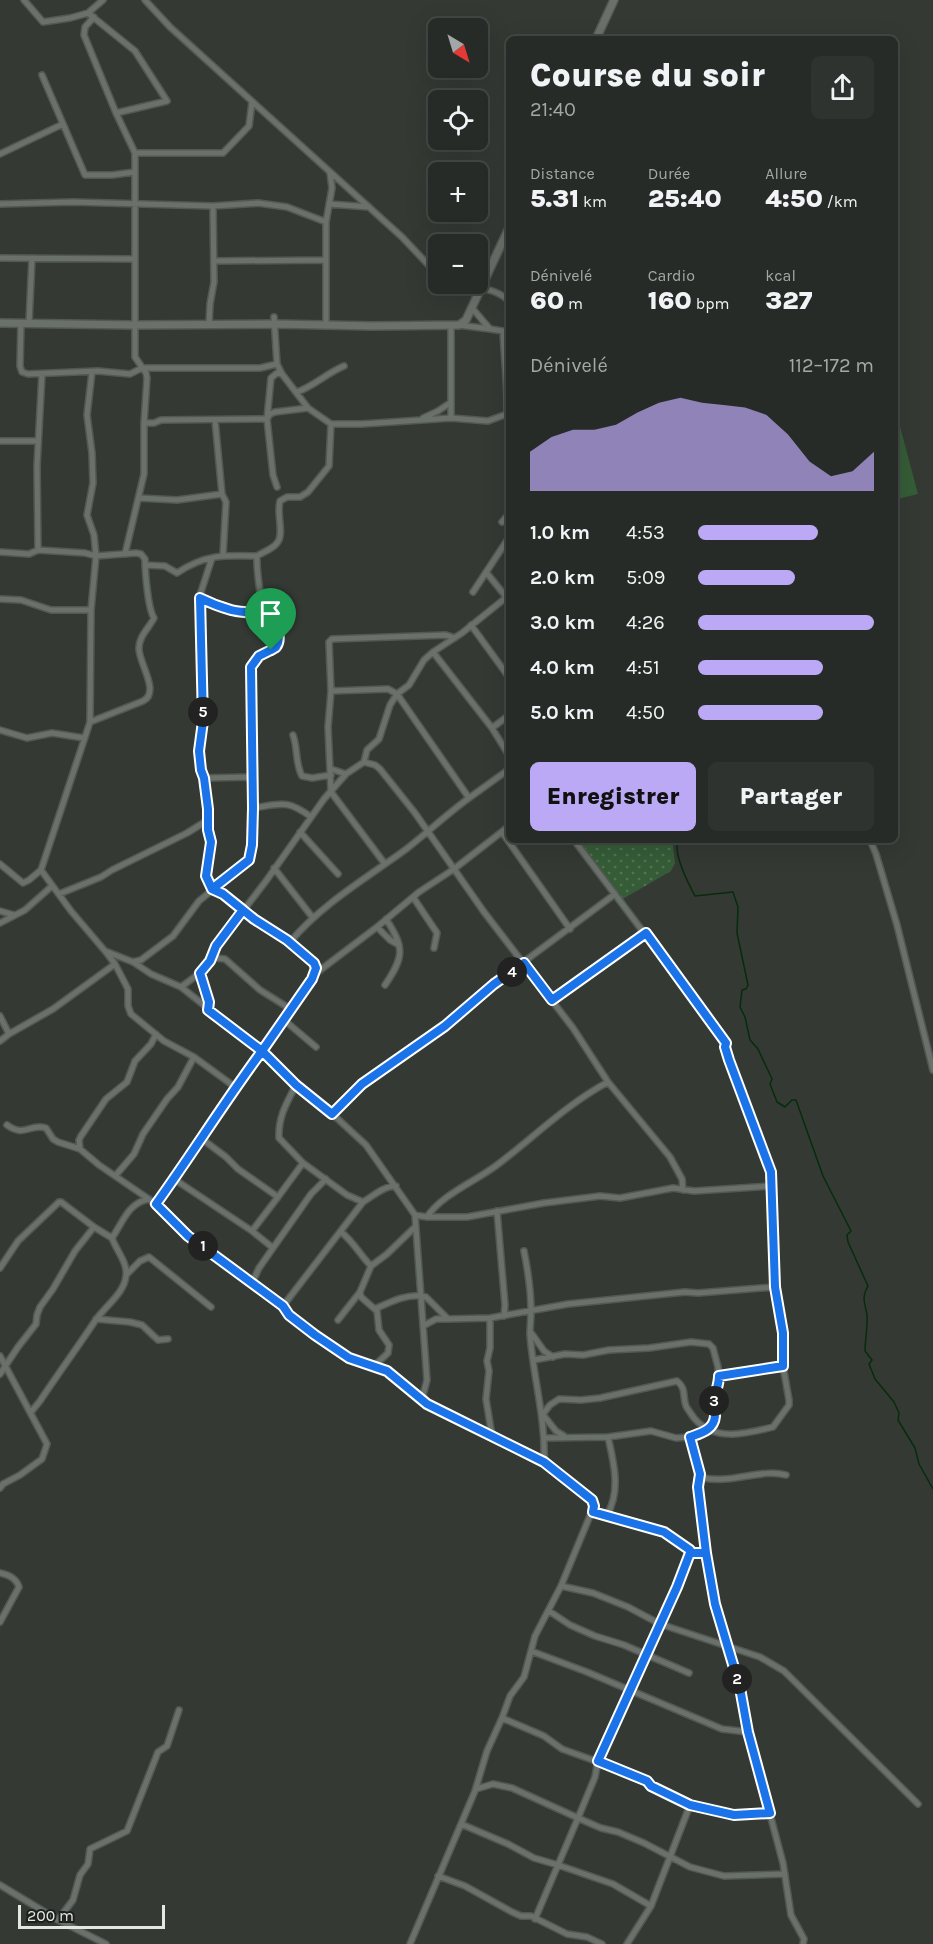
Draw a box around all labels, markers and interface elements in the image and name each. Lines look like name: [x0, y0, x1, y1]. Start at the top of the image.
north arrow: [428, 18, 488, 78]
map controls: [428, 18, 488, 294]
text: Course du soir: [530, 56, 765, 94]
button: share: [811, 56, 874, 119]
button: locate: [428, 90, 488, 150]
text: 21:40: [530, 98, 576, 121]
button: +: [428, 162, 488, 222]
text: Distance: [530, 164, 595, 183]
text: Durée: [648, 164, 690, 183]
text: Allure: [765, 164, 807, 183]
text: 5.31: [530, 183, 579, 214]
text: 25:40: [648, 183, 722, 214]
text: 4:50: [765, 183, 823, 214]
text: km: [579, 192, 607, 211]
text: /km: [823, 192, 858, 211]
button: −: [428, 234, 488, 294]
text: Dénivelé: [530, 266, 592, 285]
text: Cardio: [648, 266, 695, 285]
text: kcal: [765, 266, 796, 285]
text: 60: [530, 285, 564, 316]
text: 160: [648, 285, 692, 316]
text: 327: [765, 285, 813, 316]
text: m: [564, 294, 583, 313]
text: bpm: [692, 294, 729, 313]
text: Dénivelé: [530, 354, 608, 377]
text: 112–172 m: [789, 354, 874, 377]
text: 1.0 km: [530, 521, 590, 544]
text: 4:53: [626, 521, 665, 544]
text: 2.0 km: [530, 566, 595, 589]
text: 5:09: [626, 566, 665, 589]
pin: [245, 588, 296, 650]
icon: arrive: [254, 597, 287, 630]
text: 3.0 km: [530, 611, 595, 634]
text: 4:26: [626, 611, 665, 634]
text: 4.0 km: [530, 656, 595, 679]
text: 4:51: [626, 656, 660, 679]
pin: 5: [188, 697, 218, 727]
text: 5.0 km: [530, 701, 594, 724]
text: 4:50: [626, 701, 665, 724]
text: 5: [198, 702, 208, 721]
button: Enregistrer: [530, 762, 696, 831]
button: Partager: [708, 762, 874, 831]
pin: 4: [497, 957, 527, 987]
text: 4: [507, 962, 517, 981]
pin: 1: [188, 1231, 218, 1261]
text: 1: [200, 1236, 206, 1255]
pin: 3: [699, 1386, 729, 1416]
text: 3: [709, 1391, 719, 1410]
pin: 2: [722, 1664, 752, 1694]
text: 2: [732, 1669, 742, 1688]
scale bar: [18, 1902, 165, 1930]
text: 200 m: [27, 1906, 74, 1925]

